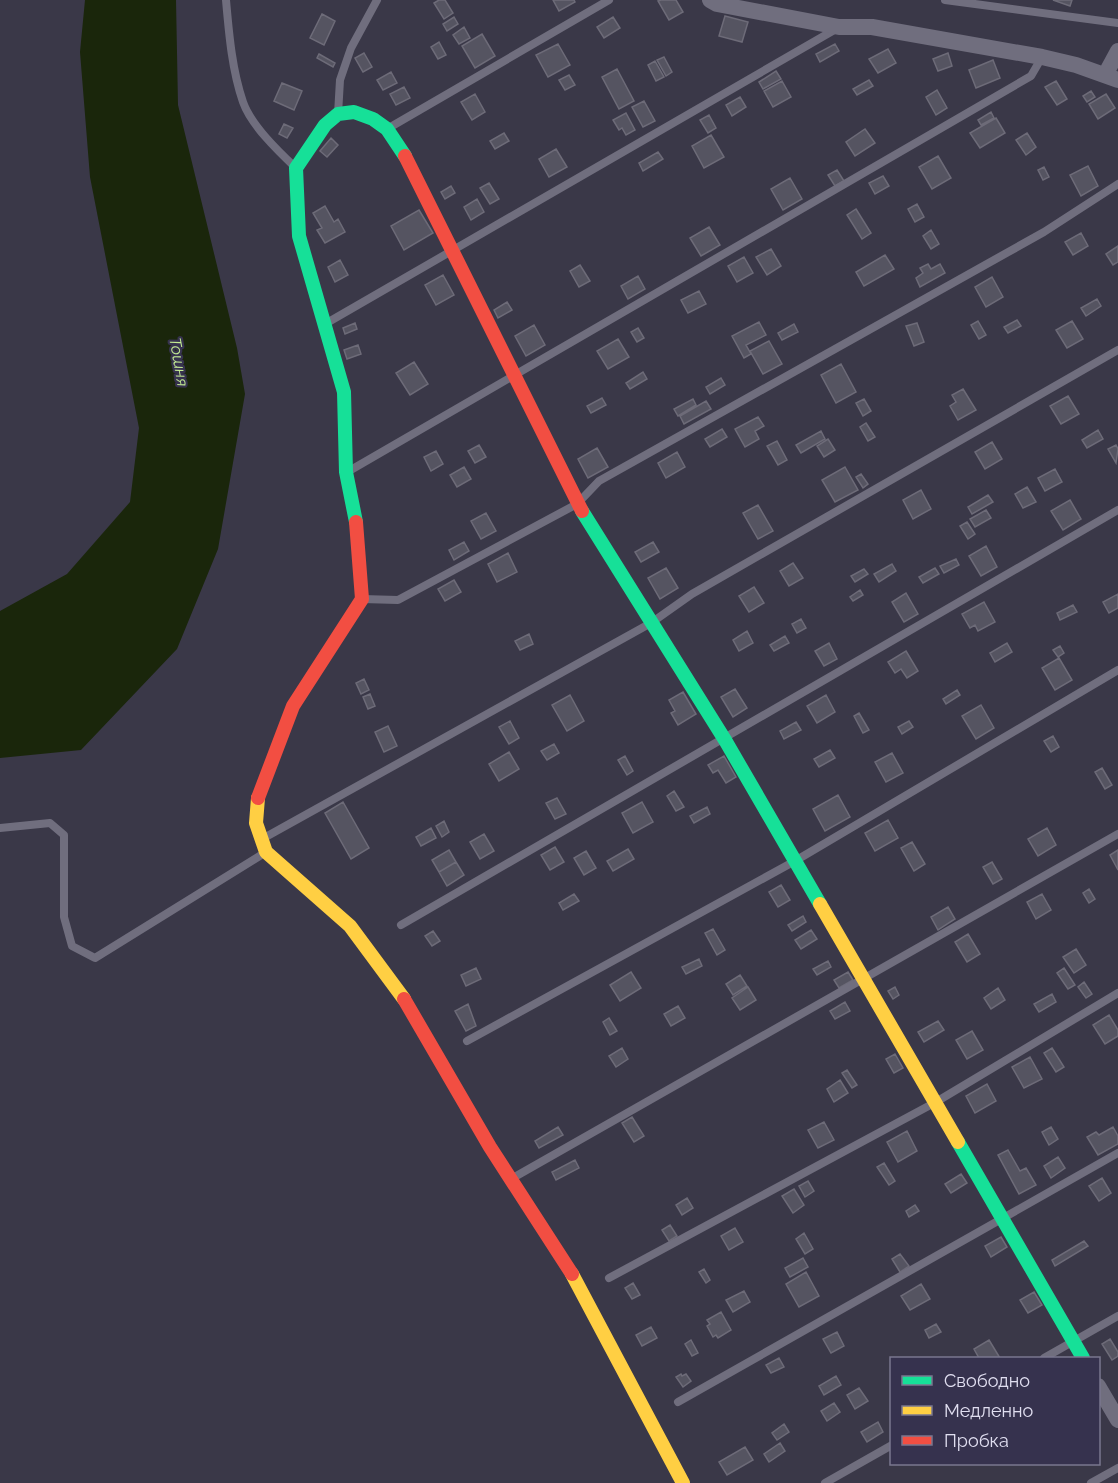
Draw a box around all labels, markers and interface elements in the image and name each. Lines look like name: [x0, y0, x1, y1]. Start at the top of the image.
water label: Тошня: [165, 336, 193, 388]
legend: [890, 1357, 1100, 1465]
text: Свободно: [944, 1370, 1030, 1391]
text: Медленно: [944, 1400, 1033, 1421]
text: Пробка: [944, 1430, 1009, 1451]

